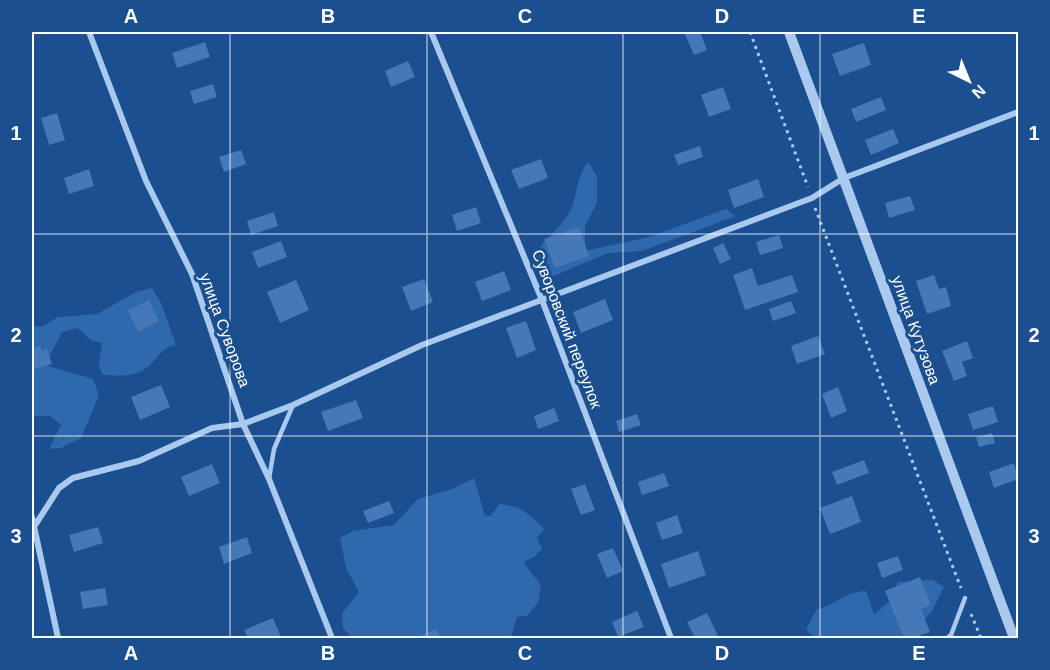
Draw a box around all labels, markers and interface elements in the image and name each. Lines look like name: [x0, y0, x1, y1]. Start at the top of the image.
text: A: [124, 5, 138, 27]
text: B: [321, 5, 335, 27]
text: C: [518, 5, 532, 27]
text: D: [715, 5, 729, 27]
text: E: [912, 5, 926, 27]
north arrow: [939, 51, 999, 111]
text: N: [969, 81, 989, 102]
text: 1: [10, 122, 22, 144]
text: 1: [1028, 122, 1040, 144]
street label: Суворовский переулок: [529, 247, 605, 412]
street label: улица Суворова: [196, 271, 254, 389]
street label: улица Кутузова: [888, 273, 944, 387]
text: 2: [10, 324, 22, 346]
text: 2: [1028, 324, 1040, 346]
text: 3: [10, 525, 22, 547]
text: 3: [1028, 525, 1040, 547]
text: A: [124, 642, 138, 664]
text: B: [321, 642, 335, 664]
text: C: [518, 642, 532, 664]
text: D: [715, 642, 729, 664]
text: E: [912, 642, 926, 664]

